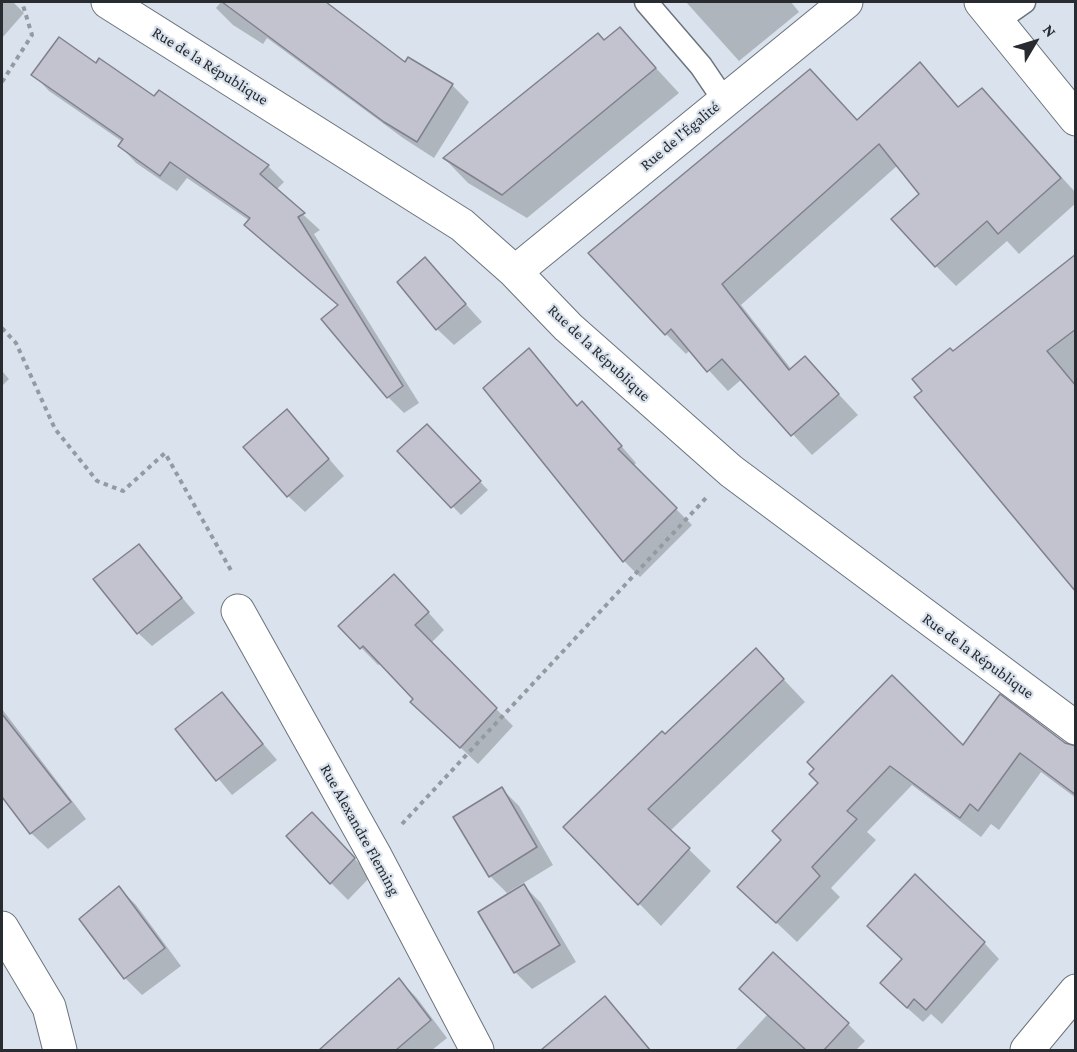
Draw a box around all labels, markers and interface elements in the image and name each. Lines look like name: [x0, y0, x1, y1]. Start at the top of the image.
north arrow: [1005, 12, 1065, 72]
text: N: [1040, 21, 1060, 40]
street label: Rue de la République: [148, 23, 272, 109]
street label: Rue de l'Égalité: [636, 97, 724, 175]
street label: Rue de la République: [544, 301, 654, 405]
street label: Rue de la République: [919, 609, 1037, 703]
street label: Rue Alexandre Fleming: [316, 761, 404, 899]

